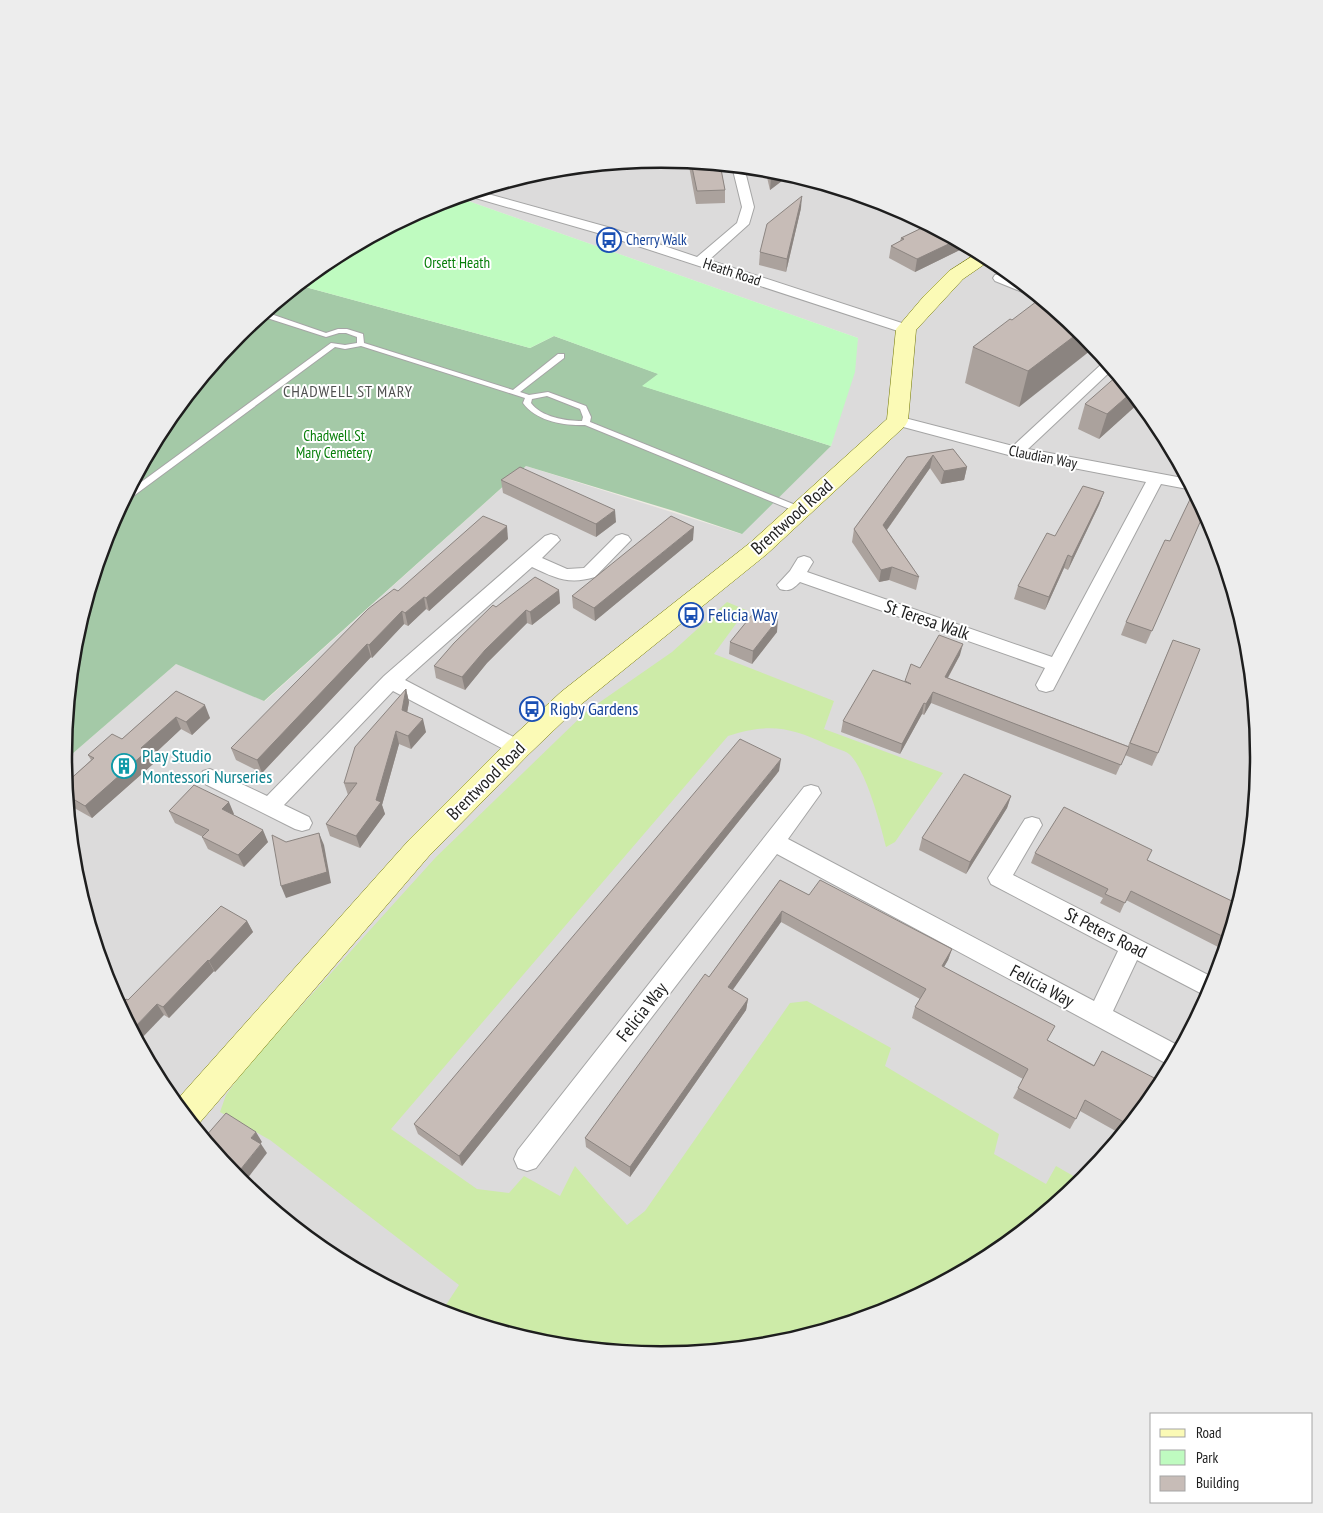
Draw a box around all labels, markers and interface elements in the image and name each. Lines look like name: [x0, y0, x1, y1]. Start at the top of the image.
bus stop icon: Cherry Walk: [596, 227, 622, 253]
place label: Cherry Walk: [626, 230, 687, 249]
park label: Orsett Heath: [424, 253, 490, 272]
street label: Heath Road: [701, 253, 763, 290]
district label: CHADWELL ST MARY: [283, 381, 413, 401]
park label: Chadwell St Mary Cemetery: [296, 426, 373, 462]
street label: Claudian Way: [1007, 441, 1079, 473]
street label: Brentwood Road: [746, 474, 837, 559]
street label: St Teresa Walk: [881, 594, 973, 645]
bus stop icon: Felicia Way: [678, 602, 704, 628]
place label: Felicia Way: [708, 603, 778, 626]
bus stop icon: Rigby Gardens: [519, 696, 545, 722]
place label: Rigby Gardens: [550, 697, 638, 720]
street label: Brentwood Road: [441, 736, 530, 825]
place label: Play Studio Montessori Nurseries: [142, 744, 272, 788]
building icon: Play Studio Montessori Nurseries: [111, 753, 137, 779]
street label: St Peters Road: [1061, 902, 1151, 963]
street label: Felicia Way: [1006, 959, 1079, 1012]
street label: Felicia Way: [611, 977, 672, 1046]
legend: [1150, 1413, 1313, 1503]
text: Road: [1196, 1423, 1222, 1442]
text: Park: [1196, 1448, 1218, 1467]
text: Building: [1196, 1473, 1239, 1492]

